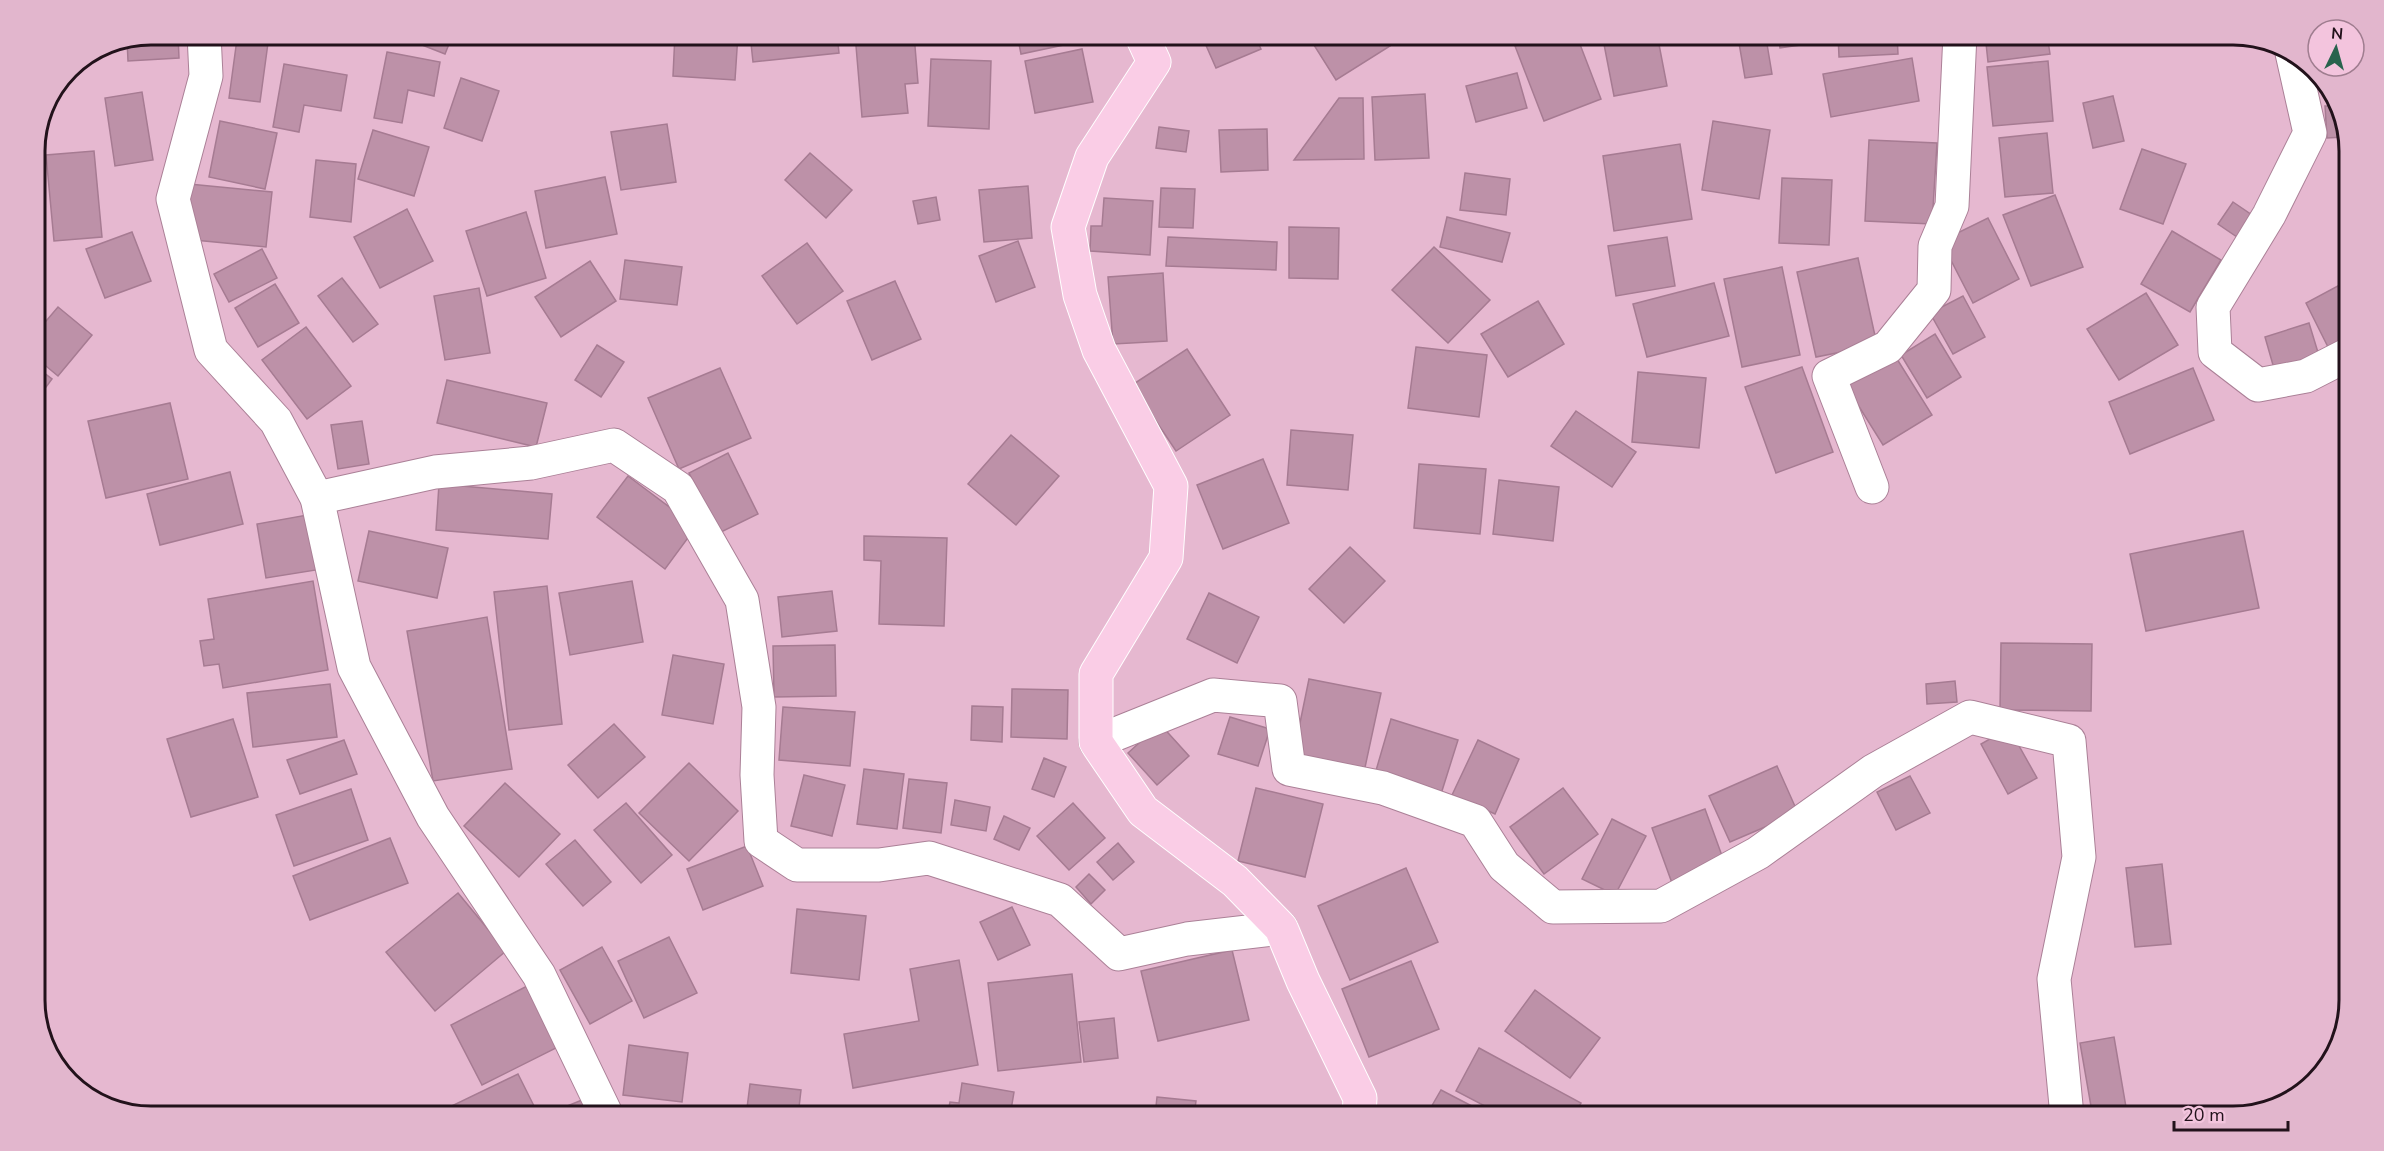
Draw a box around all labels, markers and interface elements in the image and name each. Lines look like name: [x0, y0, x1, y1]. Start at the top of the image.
north arrow: [2306, 18, 2366, 78]
text: N: [2330, 23, 2344, 46]
scale bar: [2174, 1094, 2288, 1132]
text: 20 m: [2183, 1103, 2225, 1127]

